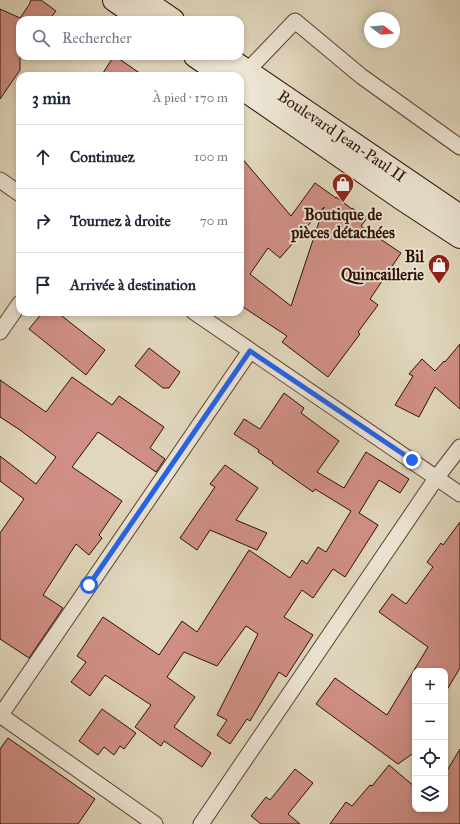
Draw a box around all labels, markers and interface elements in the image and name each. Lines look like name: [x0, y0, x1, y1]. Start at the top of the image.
north arrow: [364, 12, 400, 48]
search box: [16, 16, 244, 60]
icon: search: [30, 27, 52, 49]
text: Rechercher: [62, 29, 132, 47]
street label: Boulevard Jean-Paul II: [274, 86, 410, 187]
text: 3 min: [32, 88, 71, 109]
text: À pied · 170 m: [153, 90, 228, 106]
icon: ahead: [32, 146, 54, 168]
text: Continuez: [70, 148, 135, 166]
text: 100 m: [194, 149, 228, 165]
shop icon: Boutique de pièces détachées: [330, 171, 356, 204]
place label: Boutique de pièces détachées: [290, 205, 395, 243]
icon: right: [32, 210, 54, 232]
text: Tournez à droite: [70, 212, 171, 230]
text: 70 m: [200, 213, 228, 229]
place label: Bil Quincaillerie: [341, 247, 425, 285]
shop icon: Bil Quincaillerie: [426, 252, 452, 285]
icon: arrive: [32, 274, 54, 296]
text: Arrivée à destination: [70, 276, 196, 294]
route end: [403, 451, 421, 469]
route start: [80, 576, 98, 594]
map controls: [412, 668, 448, 812]
button: +: [412, 668, 448, 704]
button: −: [412, 704, 448, 740]
button: locate: [412, 740, 448, 776]
button: layers: [412, 776, 448, 812]

